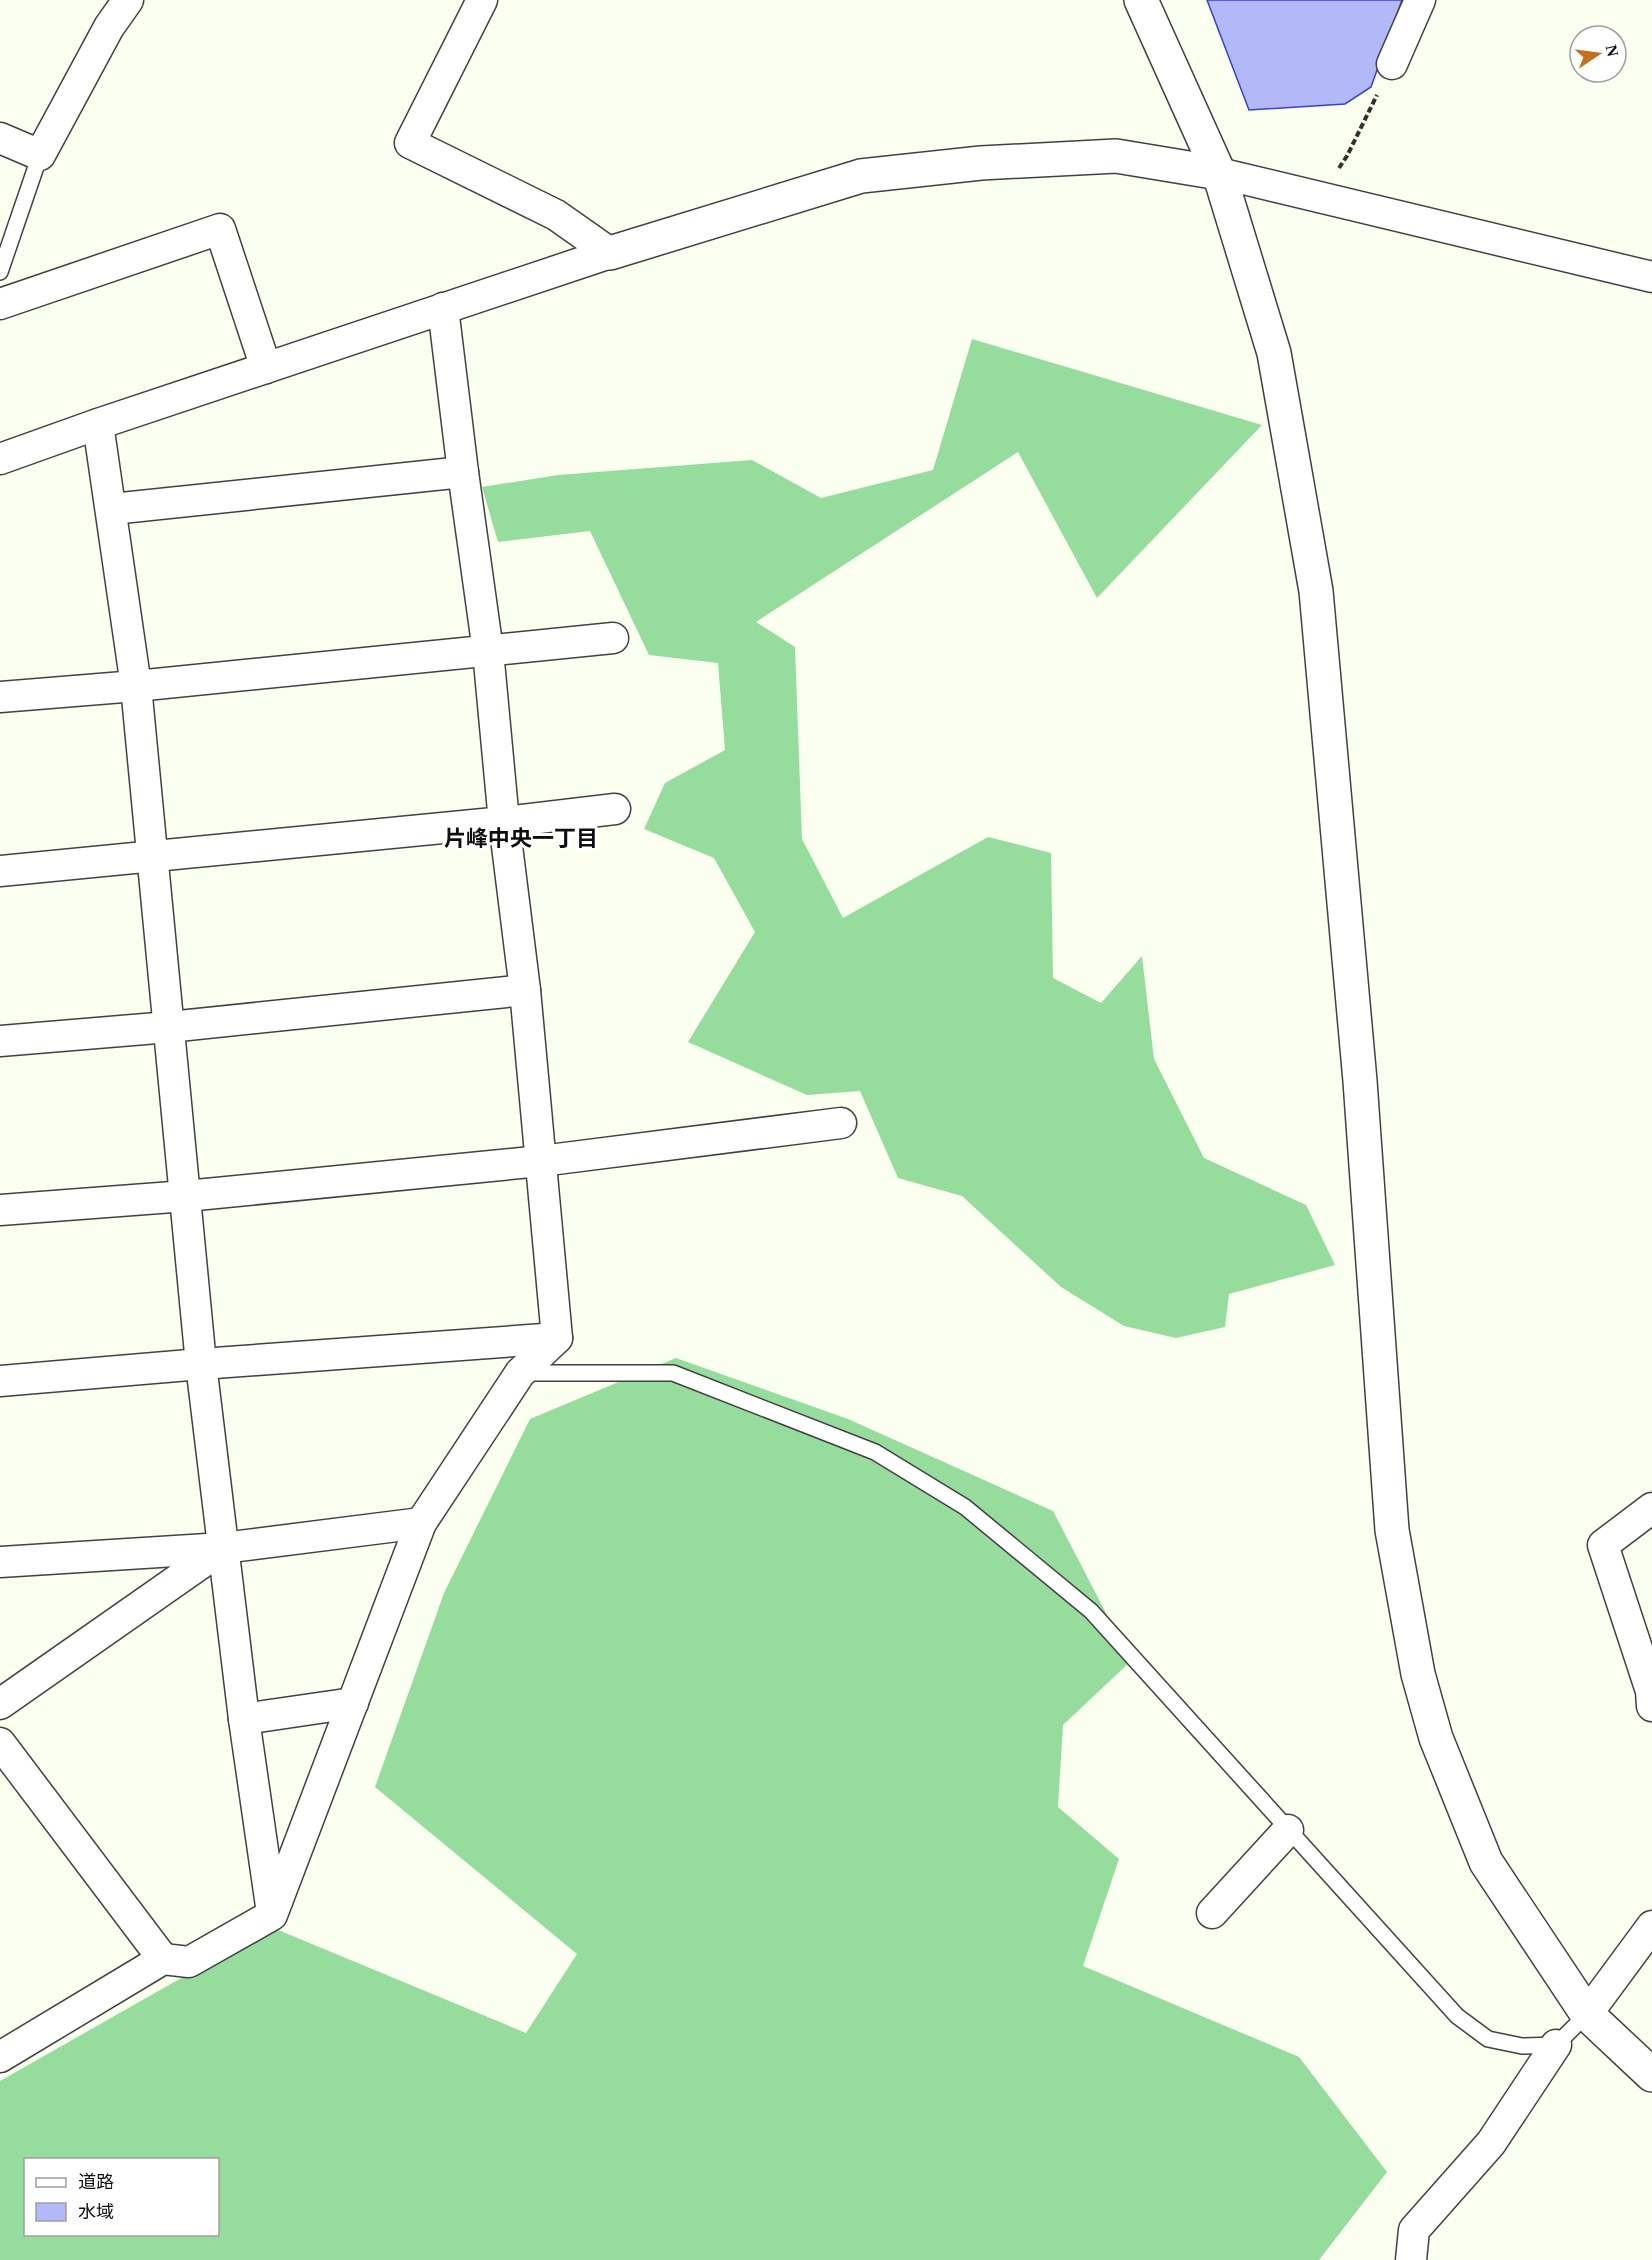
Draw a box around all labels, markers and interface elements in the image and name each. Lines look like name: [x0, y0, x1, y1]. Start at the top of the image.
north arrow: [1568, 24, 1628, 84]
text: N: [1603, 43, 1622, 59]
district label: 片峰中央一丁目: [444, 826, 598, 851]
legend: [24, 2158, 219, 2236]
text: 道路: [78, 2172, 114, 2192]
text: 水域: [78, 2202, 114, 2222]

